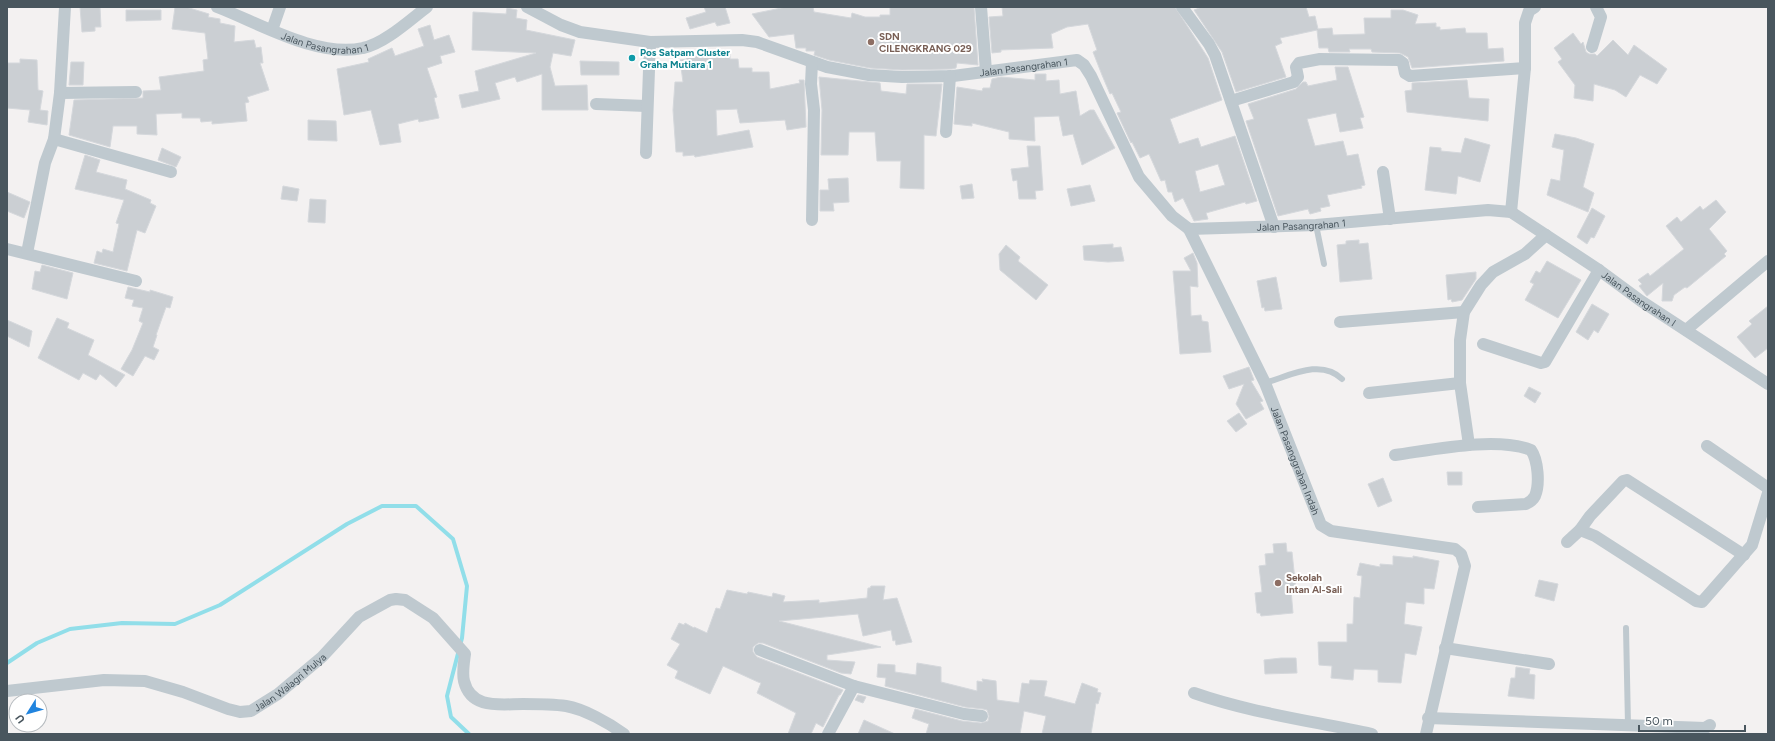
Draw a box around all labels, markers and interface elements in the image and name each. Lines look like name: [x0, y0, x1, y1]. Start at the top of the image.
street label: Jalan Pasangrahan 1: [279, 29, 370, 57]
place label: SDN CILENGKRANG 029: [879, 30, 972, 55]
marker: SDN CILENGKRANG 029: [866, 37, 876, 47]
place label: Pos Satpam Cluster Graha Mutiara 1: [640, 46, 730, 71]
marker: Pos Satpam Cluster Graha Mutiara 1: [627, 53, 637, 63]
street label: Jalan Pasangrahan 1: [979, 55, 1069, 80]
street label: Jalan Pasangrahan 1: [1256, 216, 1346, 234]
street label: Jalan Pasangrahan I: [1599, 268, 1678, 329]
street label: Jalan Pasanggrahan Indah: [1268, 404, 1323, 517]
place label: Sekolah Intan Al-Sali: [1286, 571, 1342, 596]
marker: Sekolah Intan Al-Sali: [1273, 578, 1283, 588]
street label: Jalan Walagri Mulya: [251, 651, 329, 715]
north arrow: [8, 693, 48, 733]
scale bar: [1639, 707, 1745, 733]
text: U: [13, 712, 28, 726]
text: 50 m: [1645, 714, 1673, 728]

